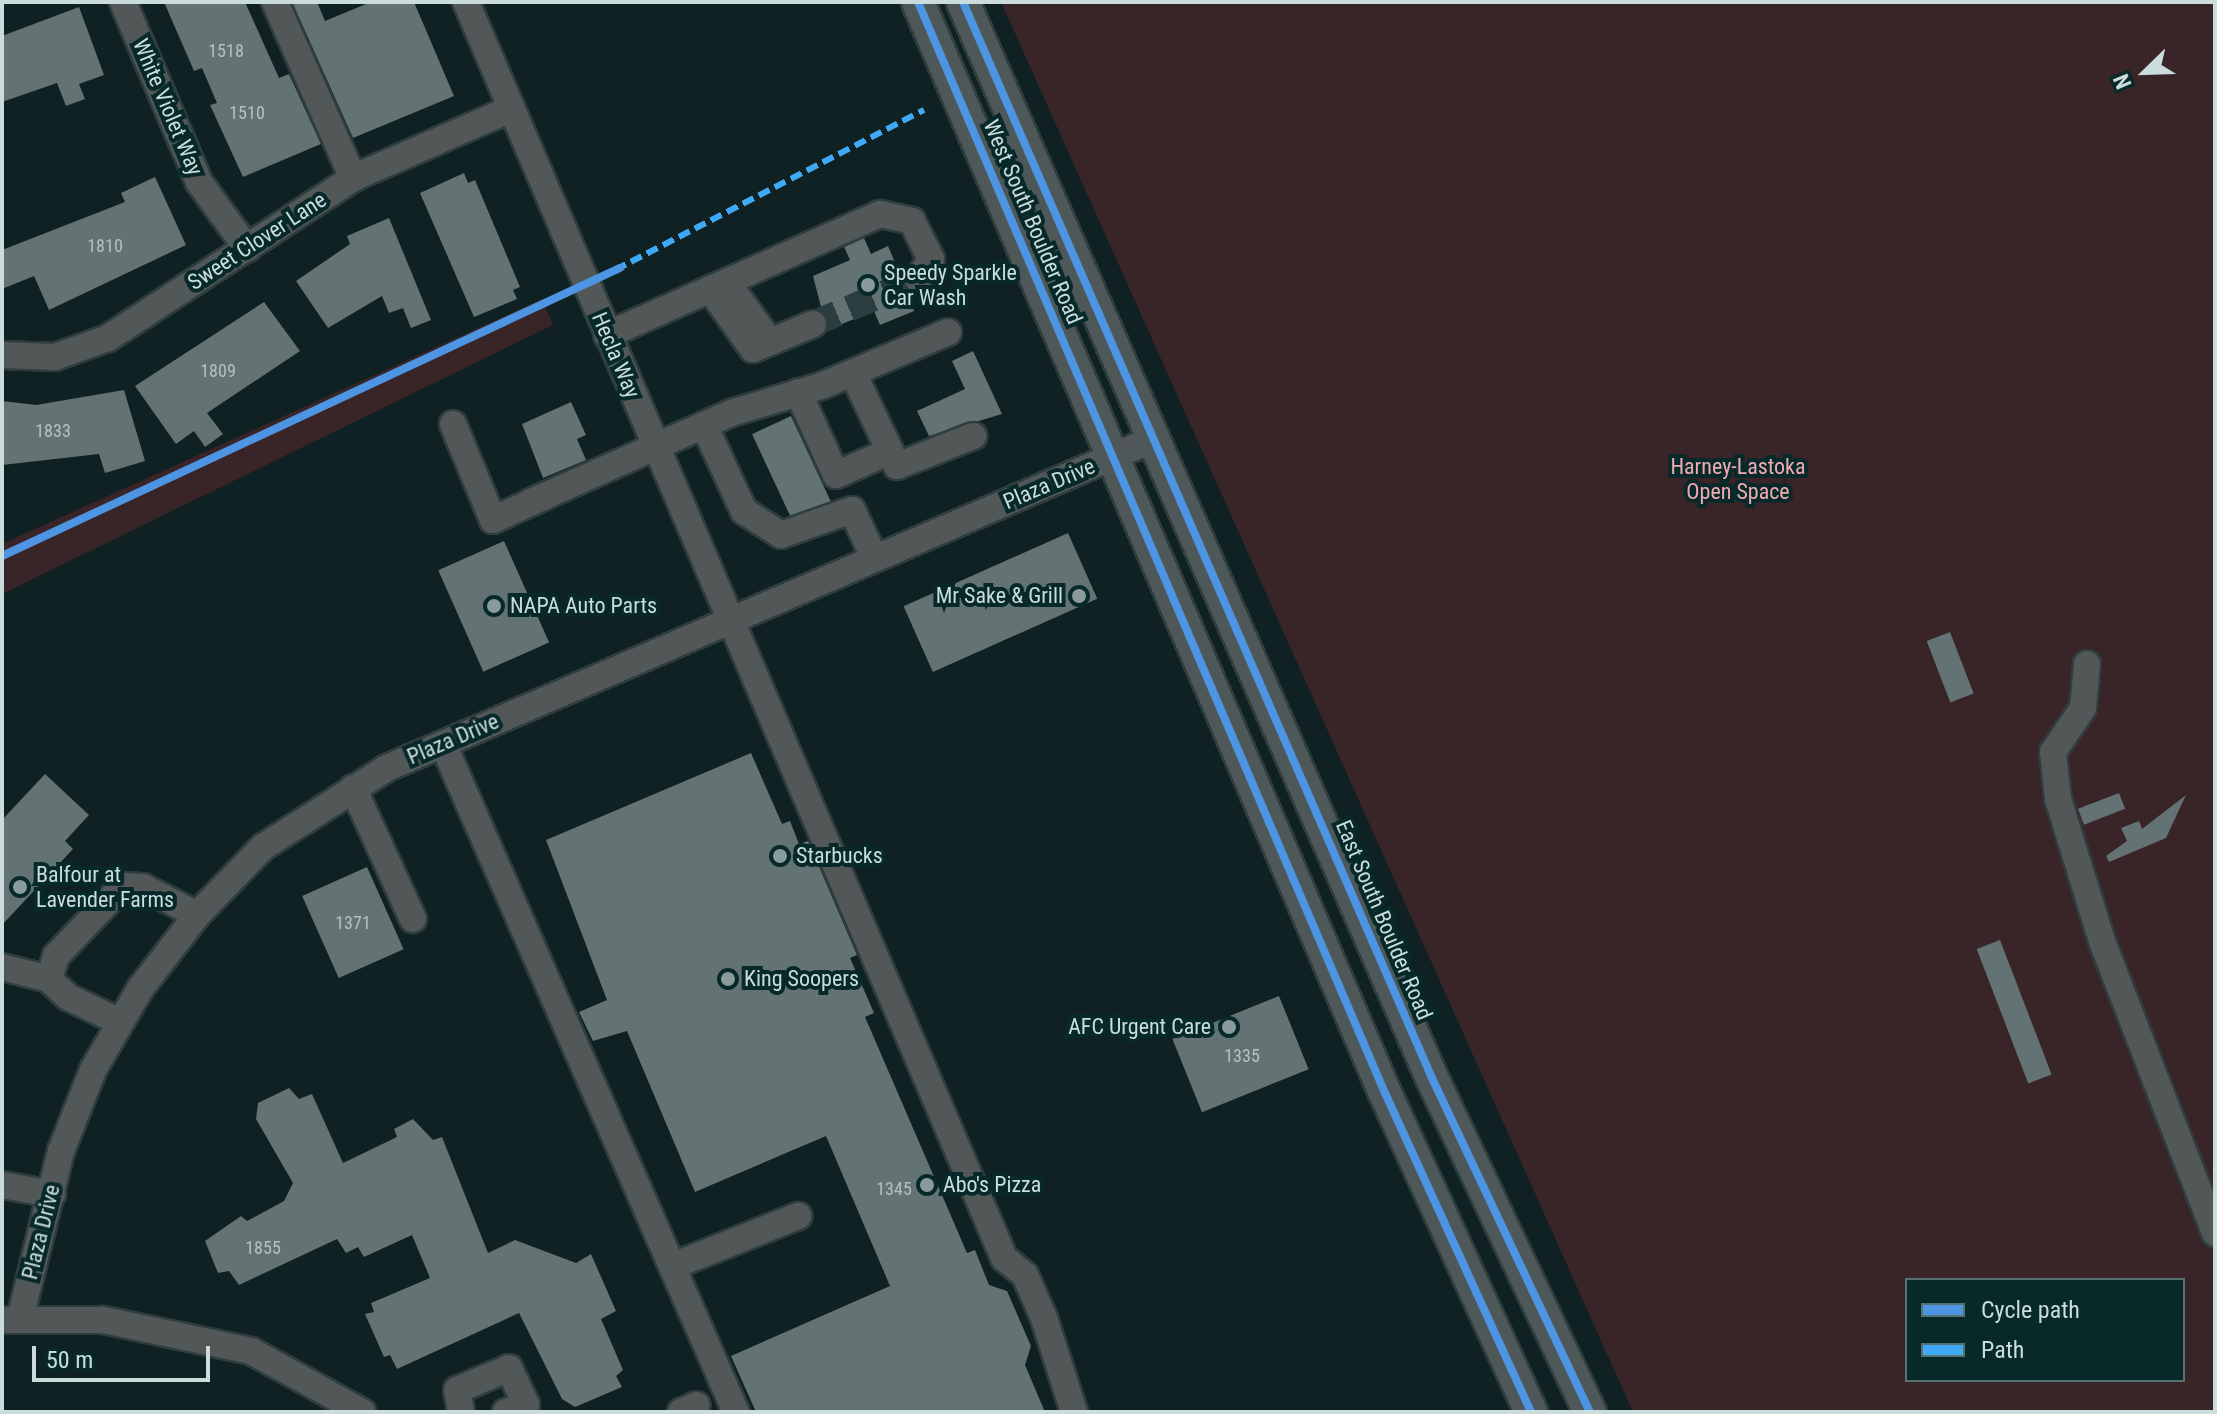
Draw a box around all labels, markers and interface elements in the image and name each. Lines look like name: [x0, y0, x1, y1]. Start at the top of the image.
north arrow: [2105, 32, 2185, 112]
street label: White Violet Way: [127, 35, 209, 179]
house number: 1518: [208, 40, 244, 62]
text: N: [2108, 70, 2137, 93]
house number: 1510: [229, 102, 265, 124]
street label: West South Boulder Road: [978, 116, 1088, 328]
street label: Sweet Clover Lane: [183, 186, 331, 296]
house number: 1810: [87, 235, 123, 257]
place label: Speedy Sparkle Car Wash: [884, 259, 1017, 310]
marker: Speedy Sparkle Car Wash: [859, 276, 877, 294]
street label: Hecla Way: [586, 308, 646, 402]
house number: 1809: [200, 360, 236, 382]
house number: 1833: [35, 420, 71, 442]
street label: Plaza Drive: [999, 453, 1099, 515]
park label: Harney-Lastoka Open Space: [1670, 453, 1806, 504]
place label: Mr Sake & Grill: [936, 583, 1063, 609]
marker: Mr Sake & Grill: [1070, 587, 1088, 605]
place label: NAPA Auto Parts: [510, 593, 657, 619]
marker: NAPA Auto Parts: [485, 597, 503, 615]
street label: Plaza Drive: [403, 708, 503, 770]
street label: East South Boulder Road: [1330, 816, 1438, 1024]
place label: Starbucks: [796, 843, 883, 869]
marker: Starbucks: [771, 847, 789, 865]
place label: Balfour at Lavender Farms: [36, 861, 174, 912]
marker: Balfour at Lavender Farms: [11, 878, 29, 896]
house number: 1371: [335, 912, 371, 934]
place label: King Soopers: [744, 966, 859, 992]
marker: King Soopers: [719, 970, 737, 988]
place label: AFC Urgent Care: [1068, 1014, 1211, 1040]
marker: AFC Urgent Care: [1218, 1016, 1240, 1038]
house number: 1335: [1224, 1045, 1260, 1067]
place label: Abo's Pizza: [943, 1172, 1041, 1198]
marker: Abo's Pizza: [918, 1176, 936, 1194]
house number: 1345: [876, 1178, 912, 1200]
street label: Plaza Drive: [16, 1182, 66, 1282]
house number: 1855: [245, 1237, 281, 1259]
legend: [1905, 1278, 2185, 1382]
text: Cycle path: [1981, 1296, 2080, 1324]
scale bar: [36, 1330, 214, 1380]
text: Path: [1981, 1336, 2024, 1364]
text: 50 m: [46, 1346, 93, 1374]

